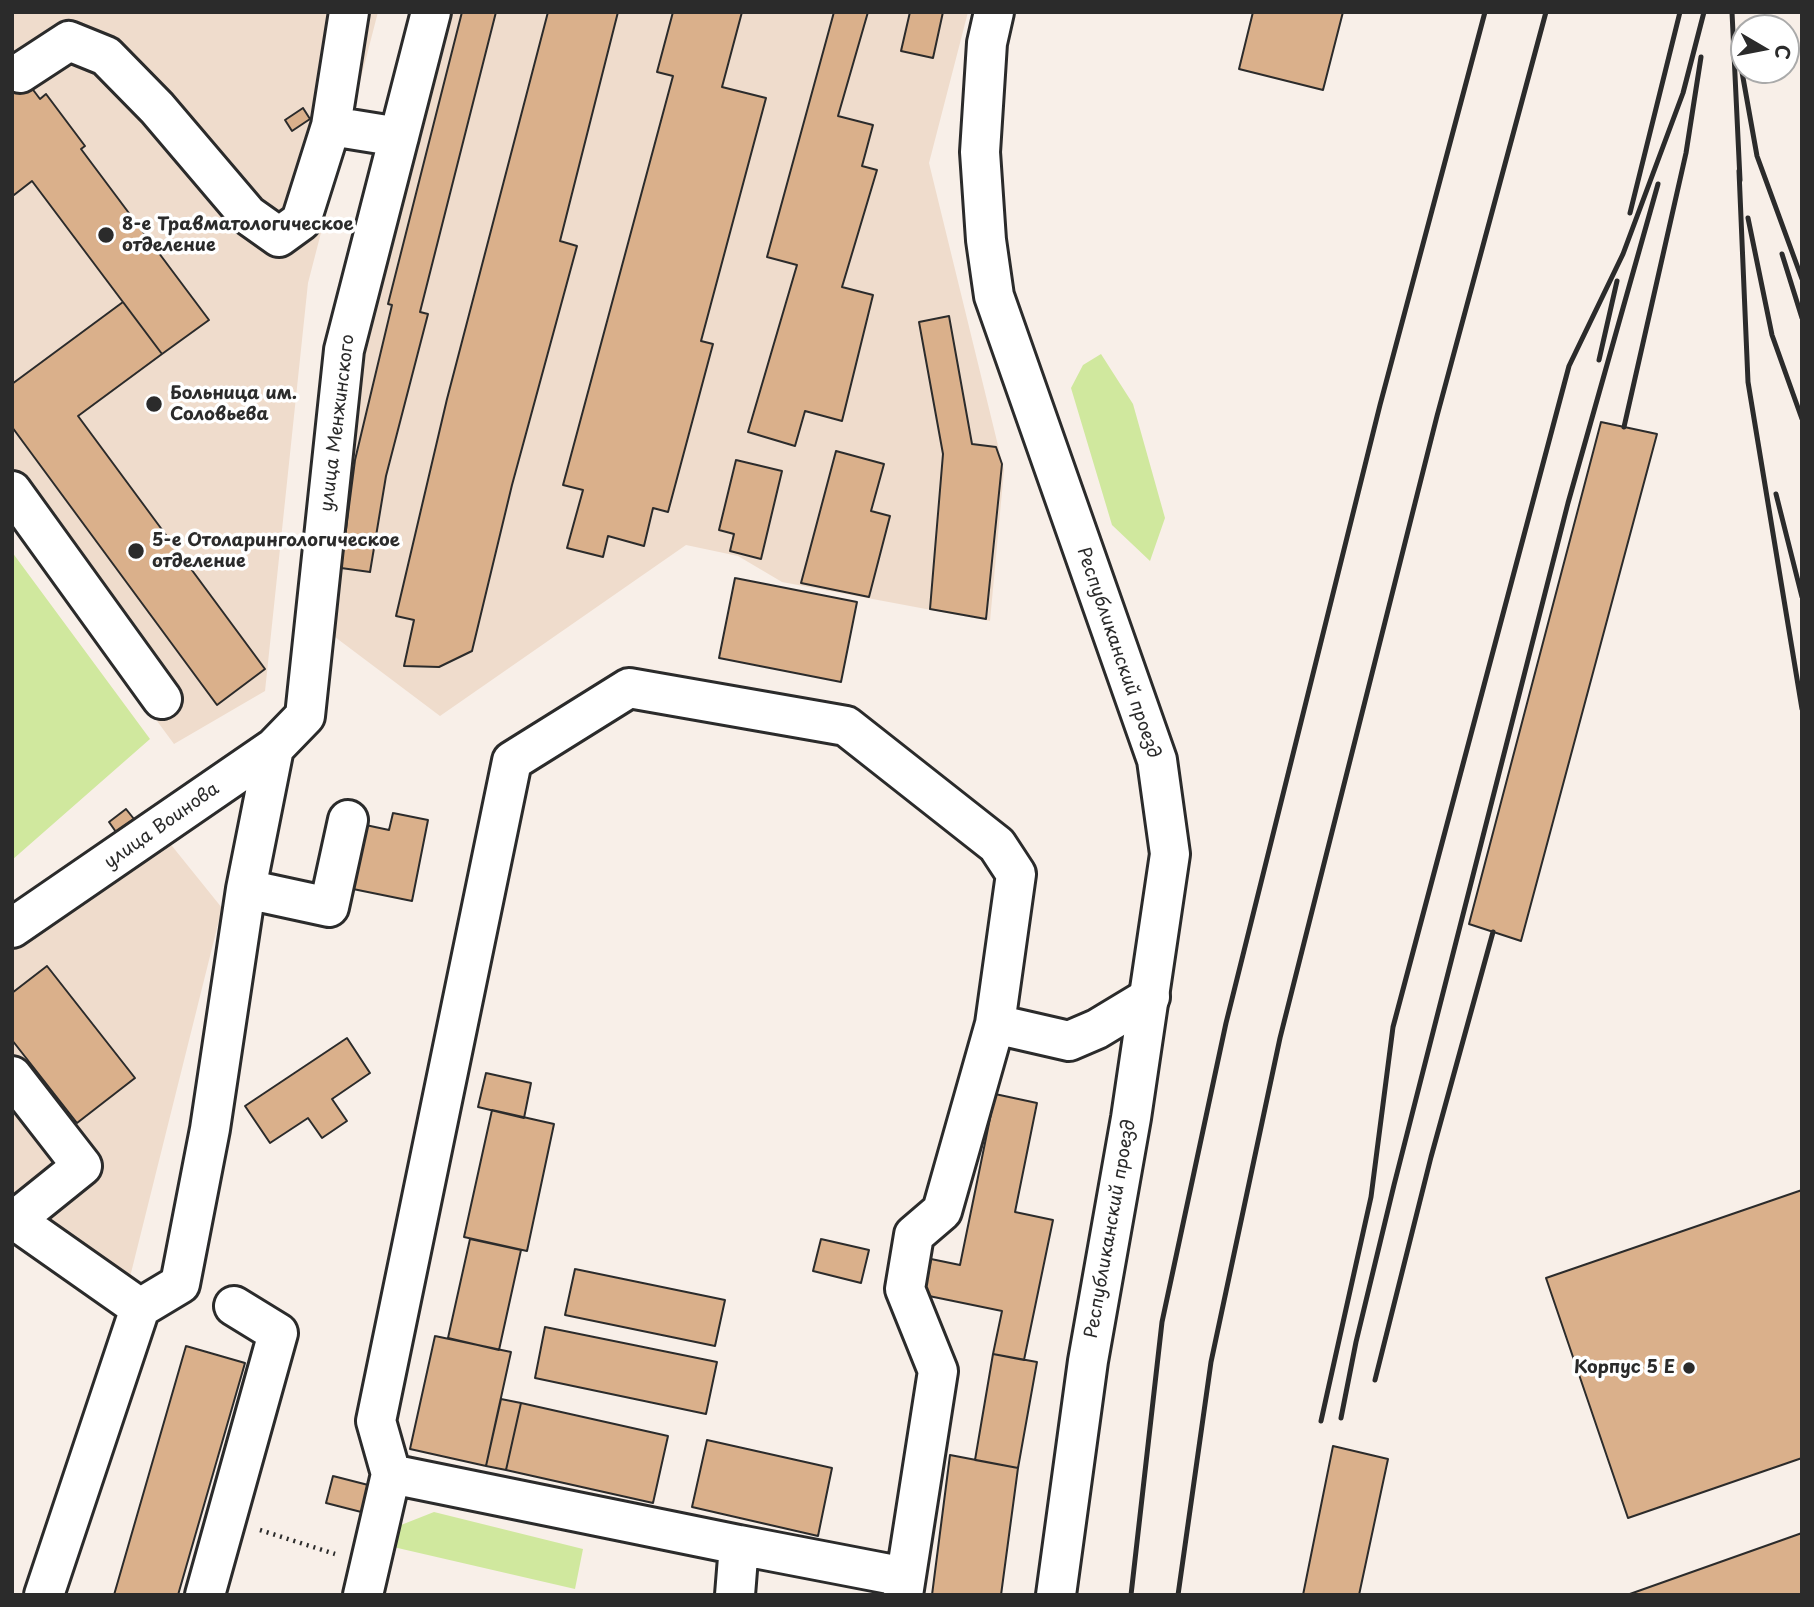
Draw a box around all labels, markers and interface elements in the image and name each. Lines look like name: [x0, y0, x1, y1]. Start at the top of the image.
north arrow: [1730, 14, 1800, 84]
text: С: [1769, 43, 1799, 62]
place label: 8-е Травматологическое отделение: [122, 214, 354, 256]
marker: 8-е Травматологическое отделение: [96, 225, 116, 245]
street label: улица Менжинского: [316, 333, 360, 513]
place label: Больница им. Соловьева: [170, 383, 297, 426]
marker: Больница им. Соловьева: [144, 394, 164, 414]
place label: 5-е Отоларингологическое отделение: [152, 530, 400, 572]
marker: 5-е Отоларингологическое отделение: [126, 541, 146, 561]
street label: Республиканский проезд: [1072, 545, 1164, 761]
street label: улица Воинова: [100, 778, 224, 874]
street label: Республиканский проезд: [1081, 1118, 1141, 1340]
place label: Корпус 5 E: [1574, 1357, 1675, 1379]
marker: Корпус 5 E: [1681, 1360, 1697, 1376]

